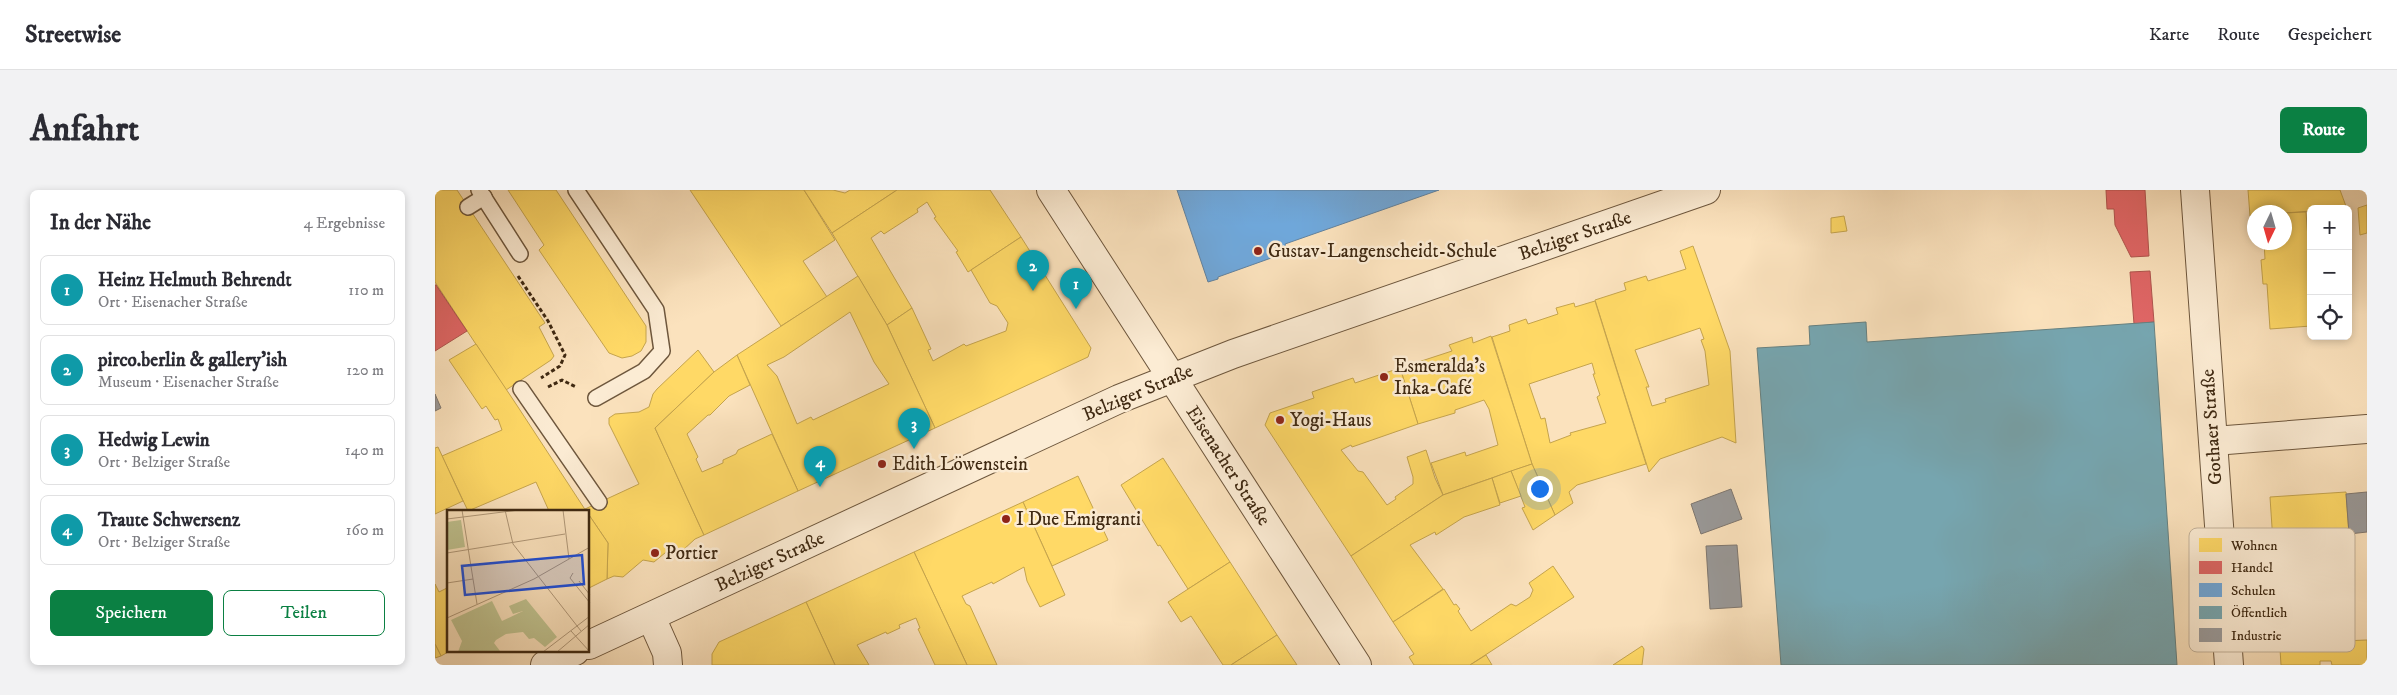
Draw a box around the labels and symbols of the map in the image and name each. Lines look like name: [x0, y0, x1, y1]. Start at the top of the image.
north arrow: [2247, 205, 2292, 250]
street label: Belziger Straße: [1516, 206, 1634, 266]
place label: Gustav-Langenscheidt-Schule: [1268, 240, 1497, 263]
marker: Gustav-Langenscheidt-Schule: [1252, 245, 1264, 257]
pin: 2: [1017, 250, 1049, 291]
pin: 1: [1060, 268, 1092, 309]
place label: Esmeralda's Inka-Café: [1394, 355, 1485, 400]
street label: Belziger Straße: [1079, 359, 1197, 427]
street label: Gothaer Straße: [2196, 368, 2228, 486]
marker: Esmeralda's Inka-Café: [1378, 371, 1390, 383]
street label: Eisenacher Straße: [1181, 402, 1275, 530]
pin: 3: [898, 408, 930, 449]
place label: Yogi-Haus: [1290, 409, 1371, 432]
marker: Yogi-Haus: [1274, 414, 1286, 426]
pin: 4: [804, 446, 836, 487]
place label: Edith Löwenstein: [892, 453, 1028, 476]
marker: Edith Löwenstein: [876, 458, 888, 470]
your location: [1527, 476, 1553, 502]
place label: I Due Emigranti: [1016, 508, 1141, 531]
inset map: [447, 510, 590, 652]
marker: I Due Emigranti: [1000, 513, 1012, 525]
street label: Belziger Straße: [712, 527, 828, 597]
legend: [2189, 528, 2355, 652]
text: Wohnen: [2230, 537, 2278, 555]
place label: Portier: [665, 542, 718, 565]
marker: Portier: [649, 547, 661, 559]
text: Handel: [2231, 559, 2274, 577]
text: Schulen: [2231, 582, 2276, 600]
text: Öffentlich: [2231, 604, 2288, 622]
text: Industrie: [2231, 627, 2282, 645]

